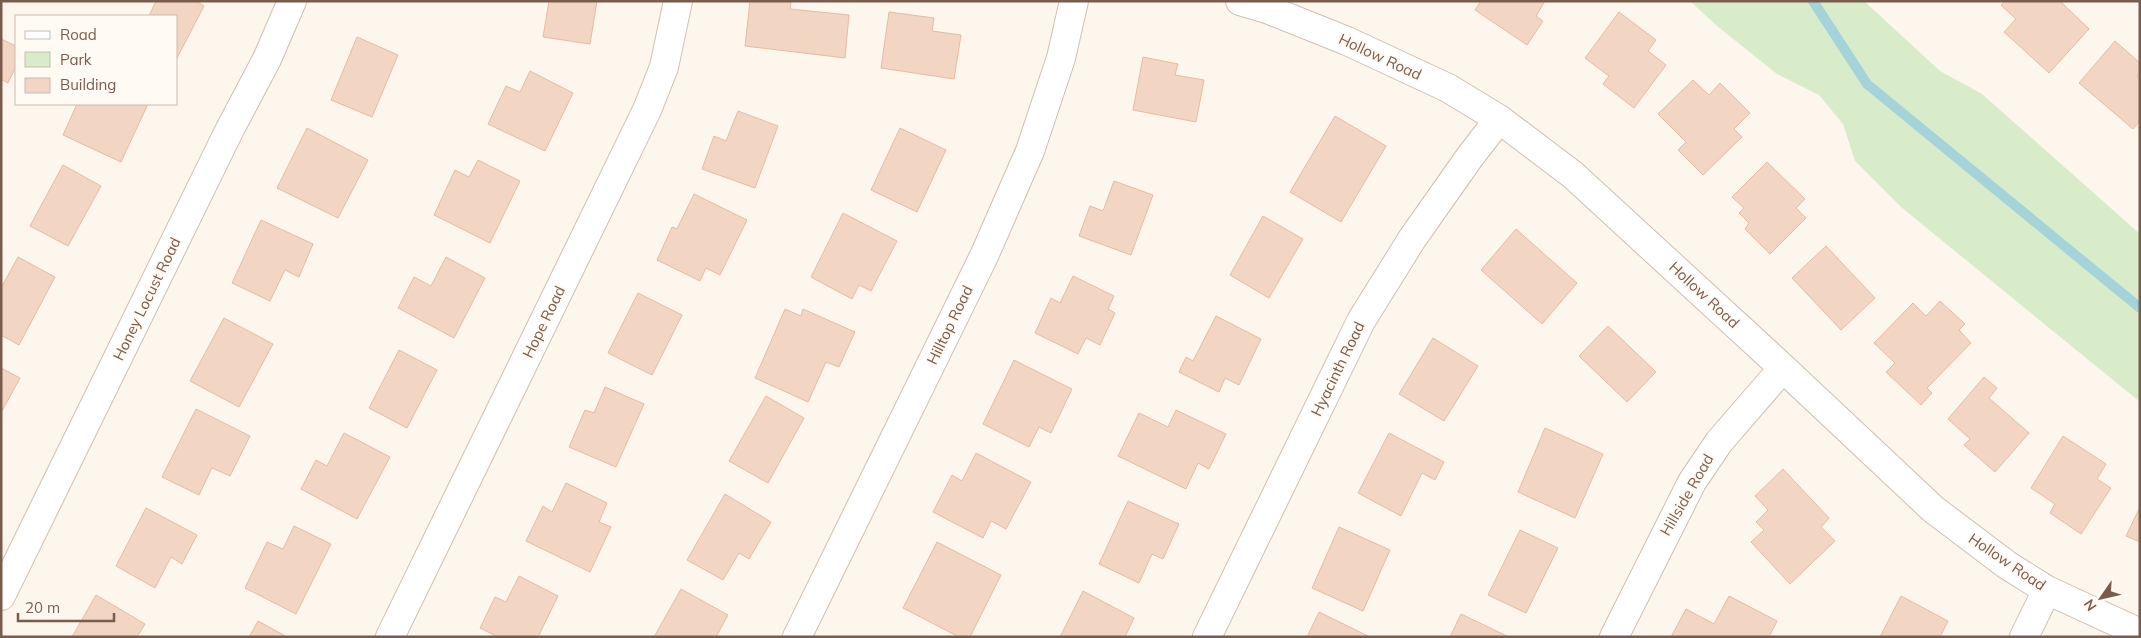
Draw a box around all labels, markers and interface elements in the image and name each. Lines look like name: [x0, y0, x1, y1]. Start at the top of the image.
legend: [15, 15, 178, 105]
text: Road: [60, 25, 97, 44]
street label: Hollow Road: [1336, 29, 1425, 84]
text: Park: [60, 50, 92, 69]
text: Building: [60, 75, 116, 94]
street label: Honey Locust Road: [108, 234, 185, 364]
street label: Hollow Road: [1665, 257, 1744, 332]
street label: Hilltop Road: [922, 282, 977, 367]
street label: Hope Road: [518, 283, 569, 361]
street label: Hyacinth Road: [1306, 318, 1369, 419]
street label: Hillside Road: [1656, 451, 1718, 539]
street label: Hollow Road: [1965, 529, 2050, 594]
north arrow: [2076, 573, 2126, 623]
scale bar: [18, 590, 114, 622]
text: N: [2080, 596, 2101, 615]
text: 20 m: [25, 598, 60, 617]

